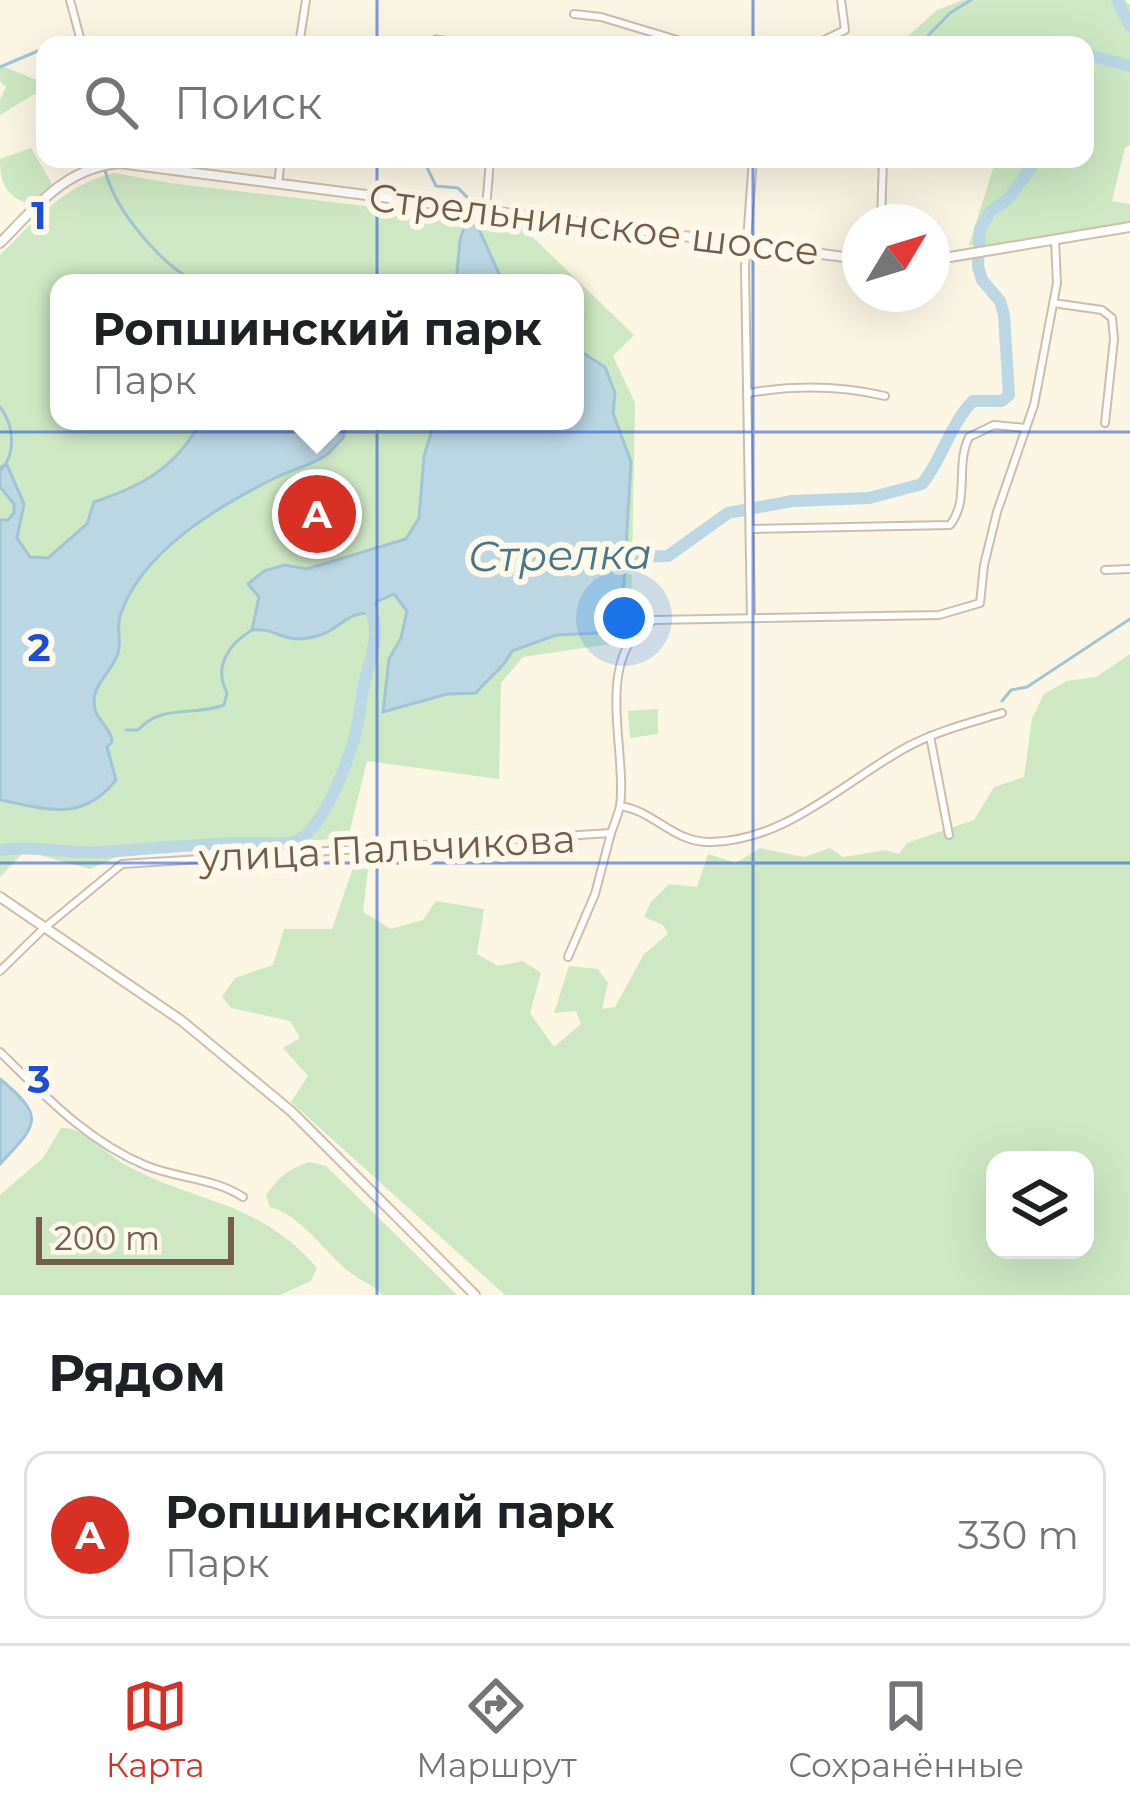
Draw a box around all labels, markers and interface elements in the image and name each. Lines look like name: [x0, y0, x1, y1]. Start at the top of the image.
search box: [36, 36, 1094, 168]
icon: search: [78, 69, 144, 135]
text: Поиск: [174, 75, 322, 130]
street label: Стрельнинское шоссе: [366, 173, 822, 275]
text: 1: [31, 191, 47, 239]
north arrow: [842, 204, 950, 312]
popup: [50, 274, 584, 430]
text: Ропшинский парк: [92, 301, 542, 356]
text: Парк: [92, 356, 197, 404]
pin: A: [278, 469, 356, 559]
water label: Стрелка: [468, 527, 652, 583]
your location: [594, 588, 654, 648]
text: 2: [27, 623, 51, 671]
street label: улица Пальчикова: [197, 814, 576, 882]
text: 3: [26, 1055, 51, 1103]
map controls: [986, 1151, 1094, 1259]
button: layers: [986, 1151, 1094, 1259]
scale bar: [36, 1211, 234, 1264]
text: 200 m: [54, 1218, 160, 1258]
text: Рядом: [48, 1342, 226, 1404]
text: Ропшинский парк: [165, 1484, 615, 1539]
text: A: [75, 1511, 105, 1559]
text: 330 m: [958, 1511, 1079, 1559]
text: Парк: [165, 1539, 269, 1587]
tab: Карта: [106, 1673, 205, 1785]
tab: Маршрут: [416, 1673, 577, 1785]
tab: Сохранённые: [788, 1673, 1024, 1785]

